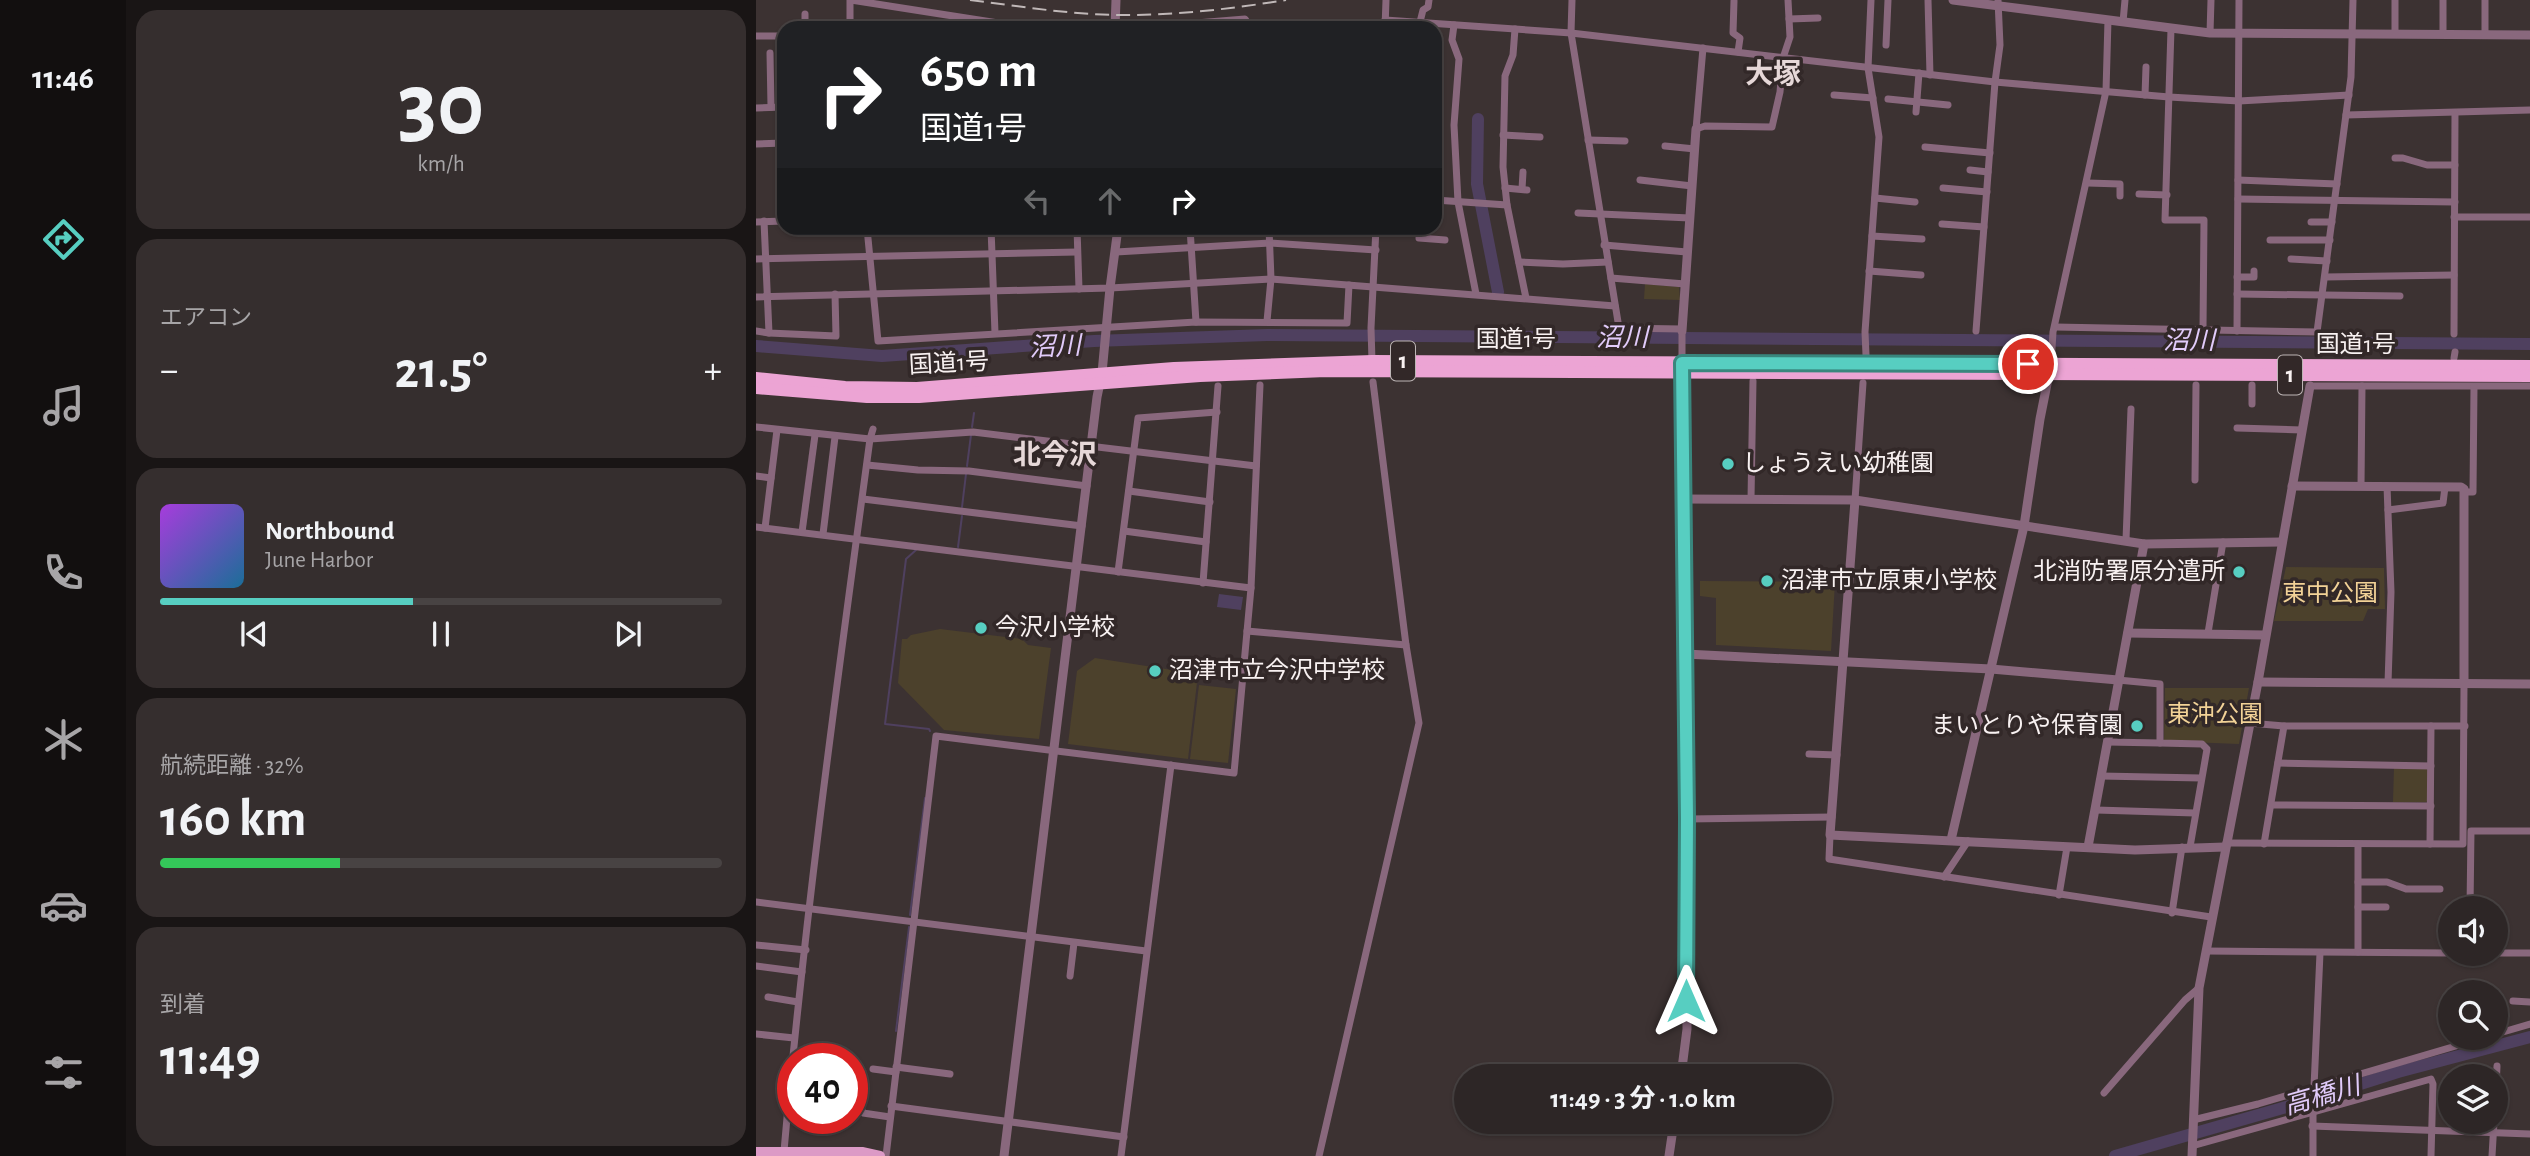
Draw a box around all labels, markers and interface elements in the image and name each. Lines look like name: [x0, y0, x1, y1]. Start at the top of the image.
text: 650 m: [920, 47, 1037, 96]
icon: right: [805, 49, 896, 140]
district label: 大塚: [1745, 59, 1801, 89]
text: 30: [398, 60, 484, 151]
text: 11:46: [32, 62, 94, 94]
text: 国道1号: [920, 113, 1027, 145]
text: km/h: [417, 153, 465, 176]
icon: left: [1018, 182, 1056, 220]
icon: ahead: [1091, 182, 1129, 220]
icon: right: [1164, 182, 1202, 220]
icon: directions: [39, 215, 88, 264]
text: エアコン: [160, 307, 252, 330]
water label: 沼川: [1596, 324, 1651, 351]
street label: 国道1号: [1476, 326, 1556, 352]
water label: 沼川: [2163, 327, 2218, 354]
street label: 国道1号: [2316, 331, 2396, 357]
water label: 沼川: [1028, 332, 1085, 361]
pin: [1998, 334, 2058, 394]
road number: 1: [1391, 342, 1415, 380]
text: 21.5°: [395, 345, 487, 397]
icon: arrive: [2009, 345, 2047, 383]
street label: 国道1号: [908, 348, 990, 378]
text: −: [160, 352, 178, 390]
text: +: [704, 352, 722, 390]
road number: 1: [2278, 356, 2302, 394]
icon: music: [39, 381, 88, 430]
district label: 北今沢: [1013, 440, 1097, 470]
place label: しょうえい幼稚園: [1742, 450, 1934, 476]
marker: しょうえい幼稚園: [1720, 456, 1736, 472]
text: Northbound: [265, 518, 394, 544]
icon: phone: [39, 548, 88, 597]
text: June Harbor: [265, 549, 373, 572]
place label: 北消防署原分遣所: [2033, 558, 2225, 584]
marker: 北消防署原分遣所: [2231, 564, 2247, 580]
place label: 沼津市立原東小学校: [1781, 567, 1997, 593]
marker: 沼津市立原東小学校: [1759, 573, 1775, 589]
park label: 東中公園: [2282, 580, 2378, 606]
place label: 今沢小学校: [995, 614, 1115, 640]
icon: previous: [235, 615, 273, 653]
icon: pause: [422, 615, 460, 653]
icon: next: [609, 615, 647, 653]
marker: 今沢小学校: [973, 620, 989, 636]
place label: 沼津市立今沢中学校: [1169, 657, 1385, 683]
marker: 沼津市立今沢中学校: [1147, 663, 1163, 679]
park label: 東沖公園: [2167, 701, 2263, 727]
place label: まいとりや保育園: [1931, 712, 2123, 738]
icon: climate: [39, 715, 88, 764]
marker: まいとりや保育園: [2129, 718, 2145, 734]
text: 航続距離 · 32%: [160, 755, 304, 778]
text: 160 km: [160, 793, 306, 845]
icon: car: [39, 881, 88, 930]
map controls: [2438, 896, 2508, 1134]
button: sound: [2438, 896, 2508, 966]
position arrow: [1649, 964, 1723, 1038]
button: search: [2438, 980, 2508, 1050]
text: 到着: [160, 994, 206, 1017]
text: 11:49: [160, 1032, 261, 1084]
speed limit sign: 40: [777, 1043, 868, 1134]
icon: filters: [39, 1048, 88, 1097]
button: layers: [2438, 1064, 2508, 1134]
water label: 高橋川: [2281, 1071, 2366, 1119]
text: 11:49 · 3 分 · 1.0 km: [1550, 1086, 1736, 1112]

